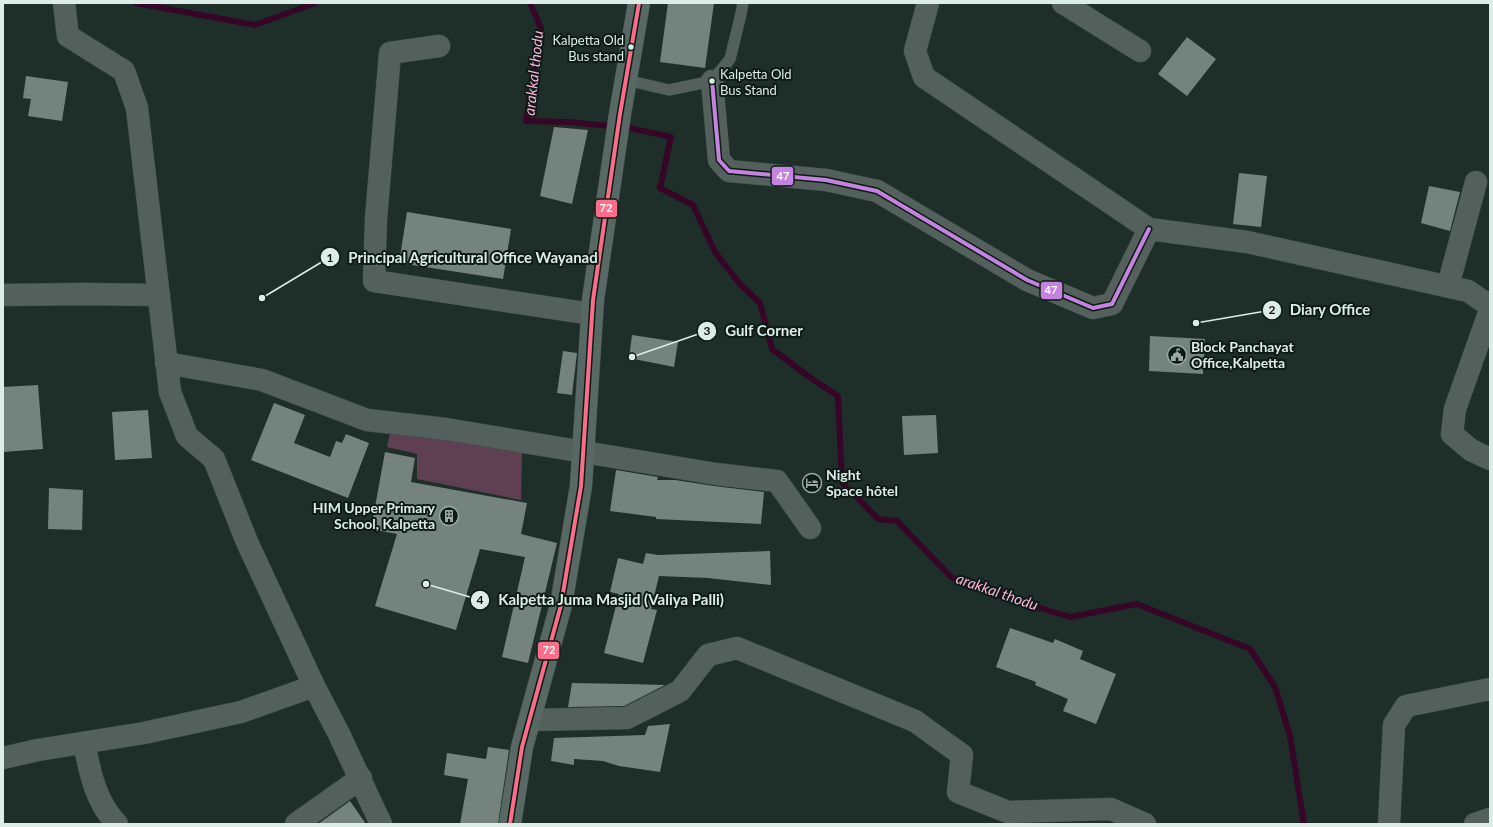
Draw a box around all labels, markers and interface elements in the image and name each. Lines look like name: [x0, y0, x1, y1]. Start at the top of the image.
water label: arakkal thodu: [520, 29, 546, 116]
place label: Kalpetta Old Bus stand: [552, 32, 624, 64]
marker: Kalpetta Old Bus stand: [626, 42, 636, 52]
place label: Kalpetta Old Bus Stand: [720, 66, 792, 98]
marker: Kalpetta Old Bus Stand: [707, 76, 717, 86]
line badge: 47: [771, 166, 794, 186]
text: 47: [777, 169, 789, 182]
line badge: 72: [595, 199, 618, 218]
text: 72: [600, 201, 612, 214]
callout: Principal Agricultural Office Wayanad: [320, 244, 606, 271]
text: Principal Agricultural Office Wayanad: [348, 248, 598, 266]
text: 1: [327, 250, 334, 265]
line badge: 47: [1040, 281, 1063, 300]
text: 47: [1045, 283, 1057, 296]
callout: Diary Office: [1262, 296, 1379, 323]
text: Diary Office: [1290, 300, 1370, 318]
text: 2: [1269, 302, 1276, 317]
callout: Gulf Corner: [697, 317, 811, 344]
text: Gulf Corner: [725, 321, 803, 339]
text: 3: [704, 323, 711, 338]
place label: Block Panchayat Office,Kalpetta: [1191, 338, 1294, 371]
public building icon: Block Panchayat Office,Kalpetta: [1166, 344, 1188, 366]
place label: Night Space hôtel: [826, 466, 898, 499]
hotel icon: Night Space hôtel: [801, 472, 823, 494]
place label: HIM Upper Primary School, Kalpetta: [313, 499, 436, 532]
building icon: HIM Upper Primary School, Kalpetta: [438, 505, 460, 527]
water label: arakkal thodu: [954, 569, 1041, 613]
callout: Kalpetta Juma Masjid (Valiya Palli): [470, 587, 732, 614]
text: Kalpetta Juma Masjid (Valiya Palli): [498, 590, 724, 608]
text: 4: [477, 592, 484, 607]
line badge: 72: [537, 641, 560, 660]
text: 72: [543, 643, 555, 656]

